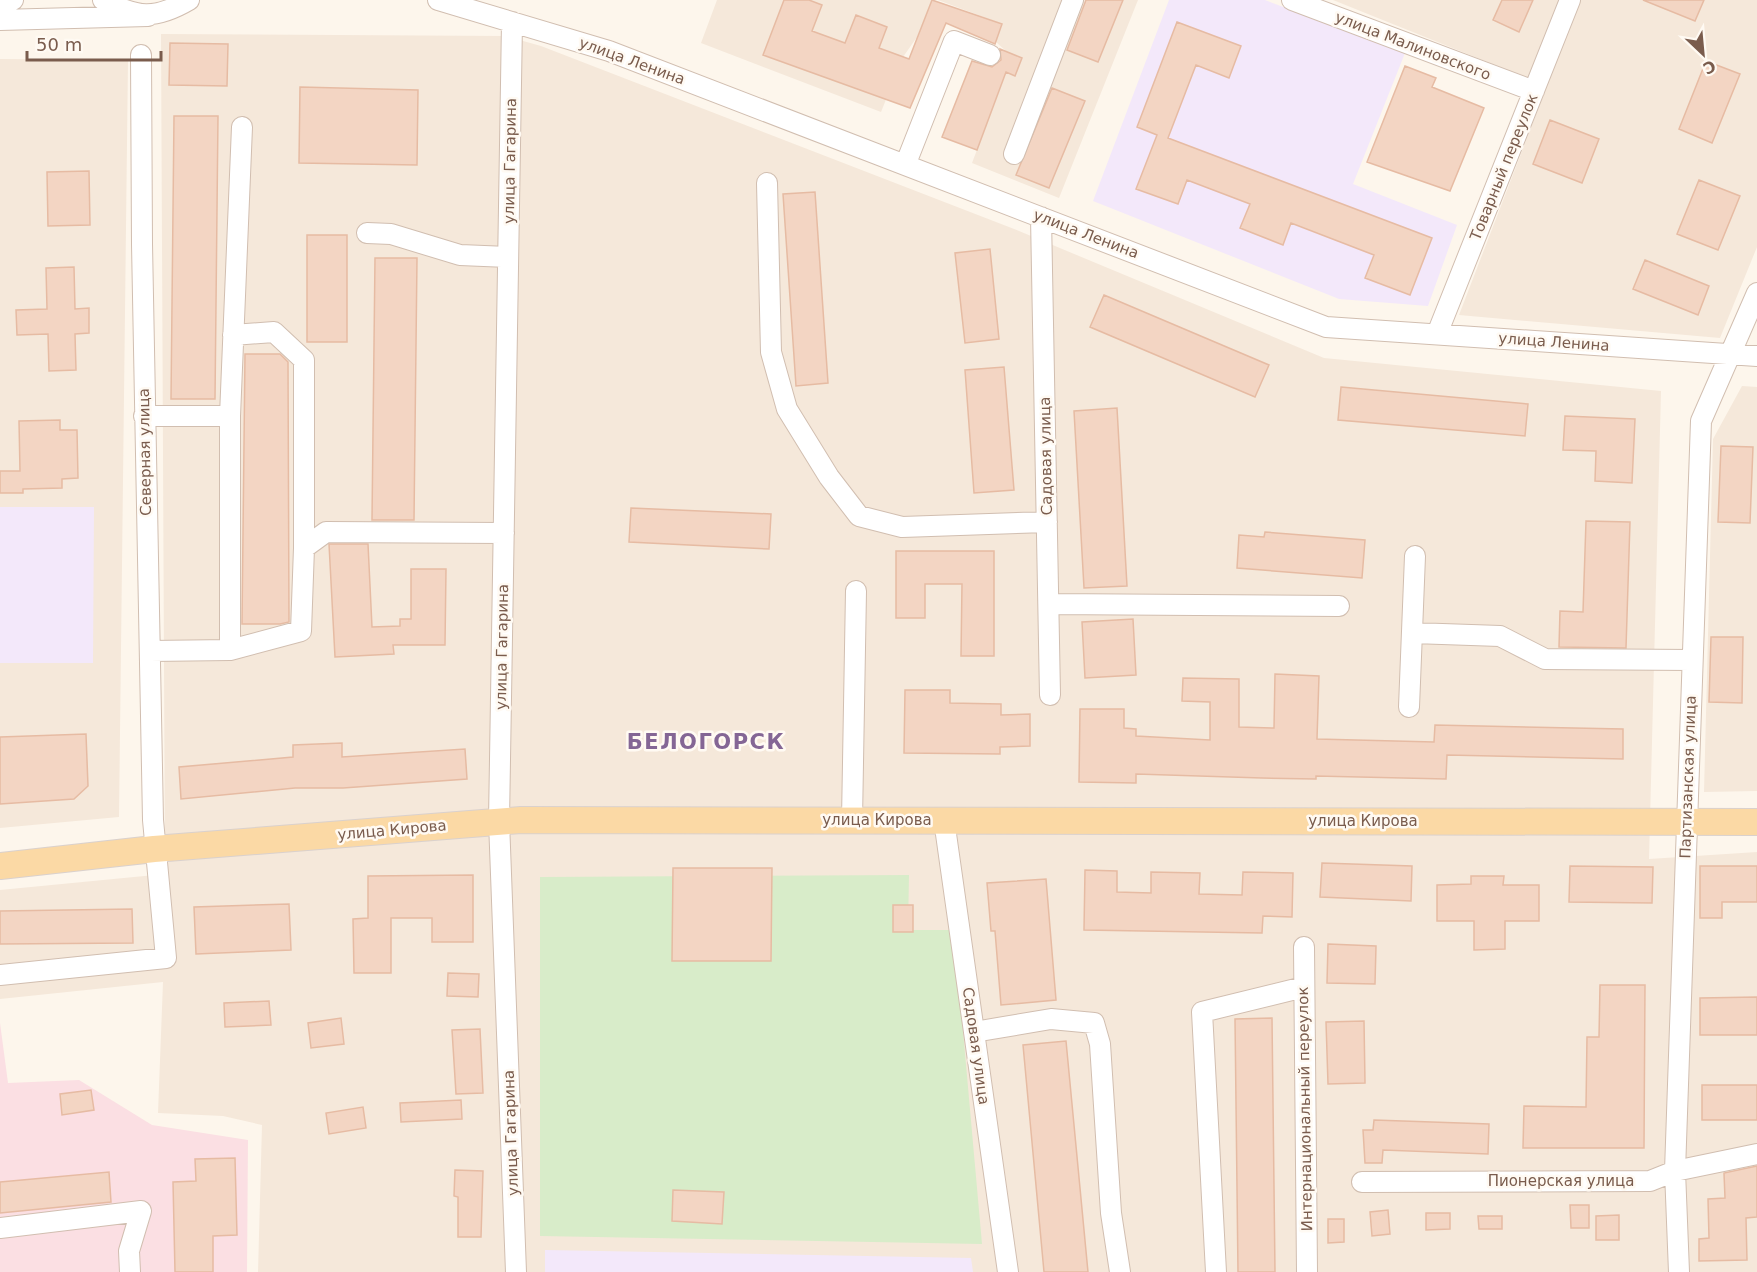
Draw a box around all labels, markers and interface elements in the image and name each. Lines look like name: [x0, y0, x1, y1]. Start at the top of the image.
street label: улица Малиновского: [1333, 8, 1493, 84]
scale bar: [27, 24, 160, 62]
north arrow: [1673, 24, 1733, 84]
street label: улица Ленина: [577, 33, 687, 89]
text: 50 m: [36, 34, 82, 55]
text: С: [1700, 56, 1719, 78]
street label: Товарный переулок: [1466, 91, 1542, 244]
street label: улица Гагарина: [500, 98, 520, 224]
street label: улица Ленина: [1031, 206, 1141, 262]
street label: улица Ленина: [1498, 329, 1610, 355]
street label: Северная улица: [135, 388, 155, 516]
street label: Садовая улица: [1036, 397, 1056, 515]
street label: улица Гагарина: [492, 584, 512, 710]
street label: Партизанская улица: [1676, 695, 1700, 859]
district label: БЕЛОГОРСК: [627, 730, 785, 754]
street label: улица Кирова: [822, 811, 932, 829]
street label: улица Кирова: [1308, 812, 1418, 830]
street label: улица Кирова: [337, 816, 447, 844]
street label: Садовая улица: [959, 986, 993, 1106]
street label: Интернациональный переулок: [1294, 986, 1316, 1232]
street label: улица Гагарина: [500, 1070, 522, 1196]
street label: Пионерская улица: [1488, 1172, 1634, 1190]

